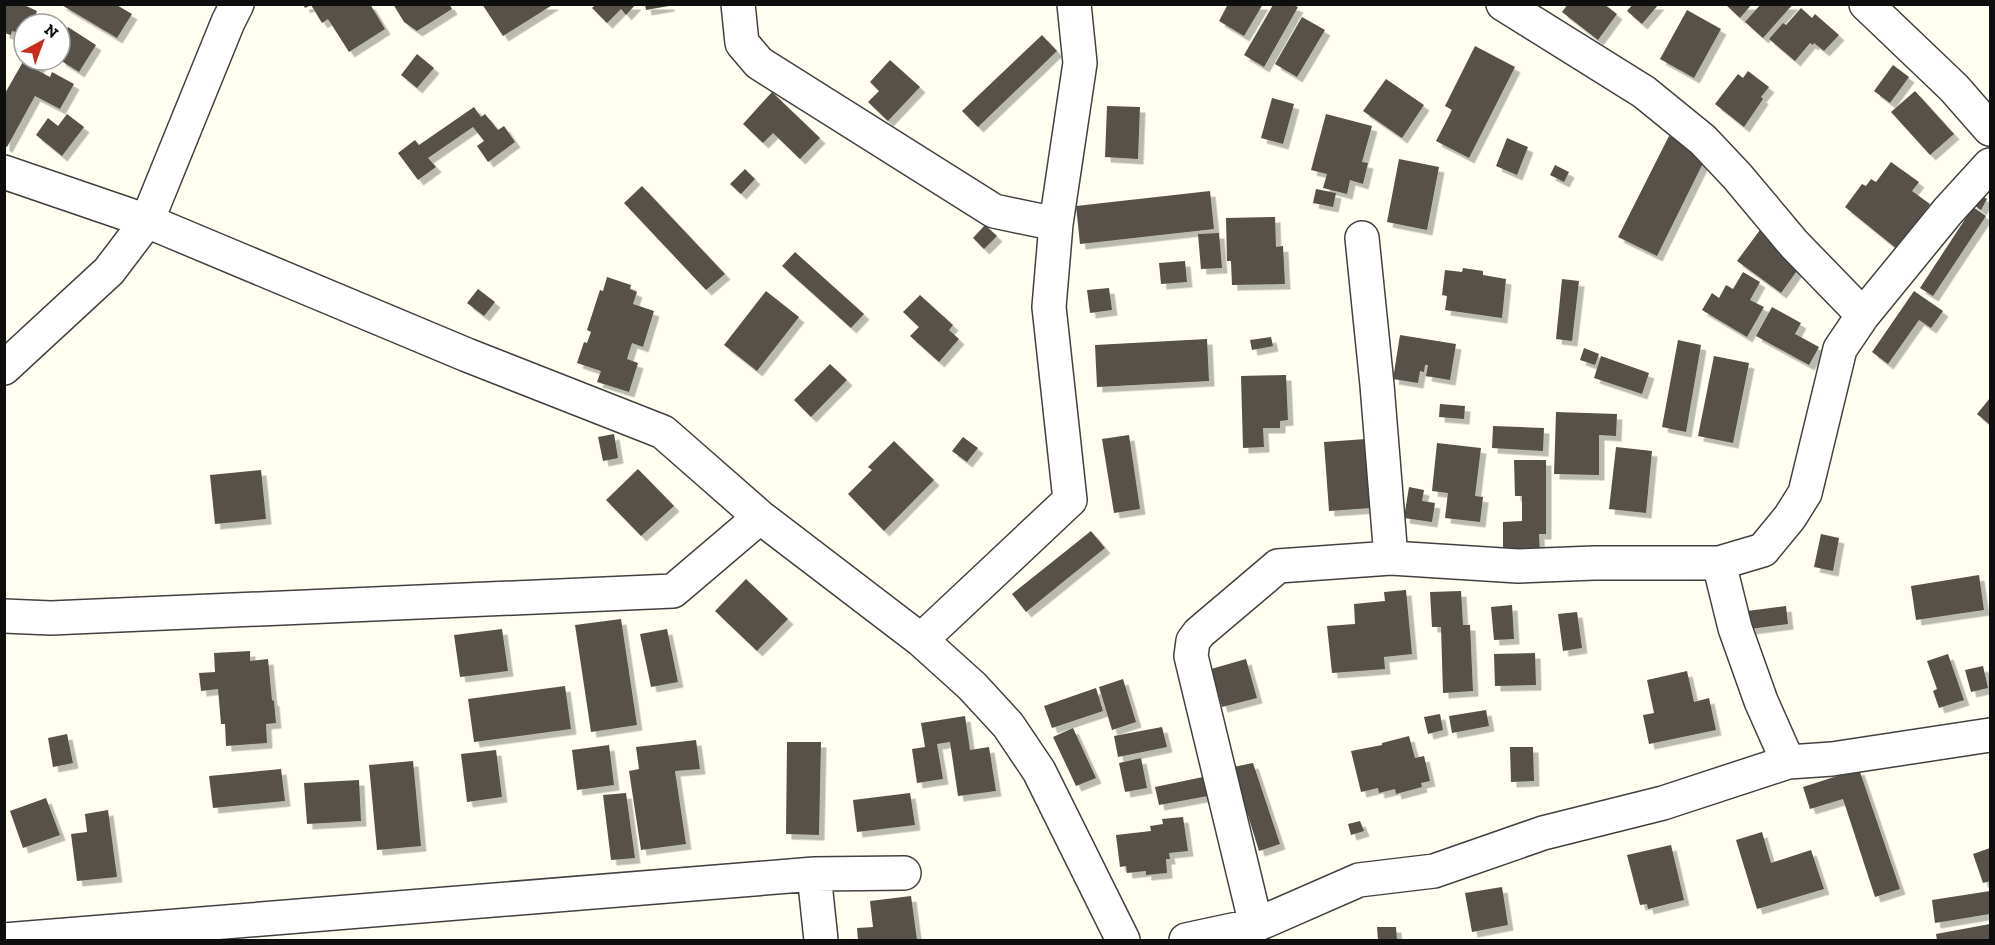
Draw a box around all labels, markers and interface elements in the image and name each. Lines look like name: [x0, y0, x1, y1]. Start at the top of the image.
north arrow: [12, 12, 72, 72]
text: N: [41, 20, 62, 42]

